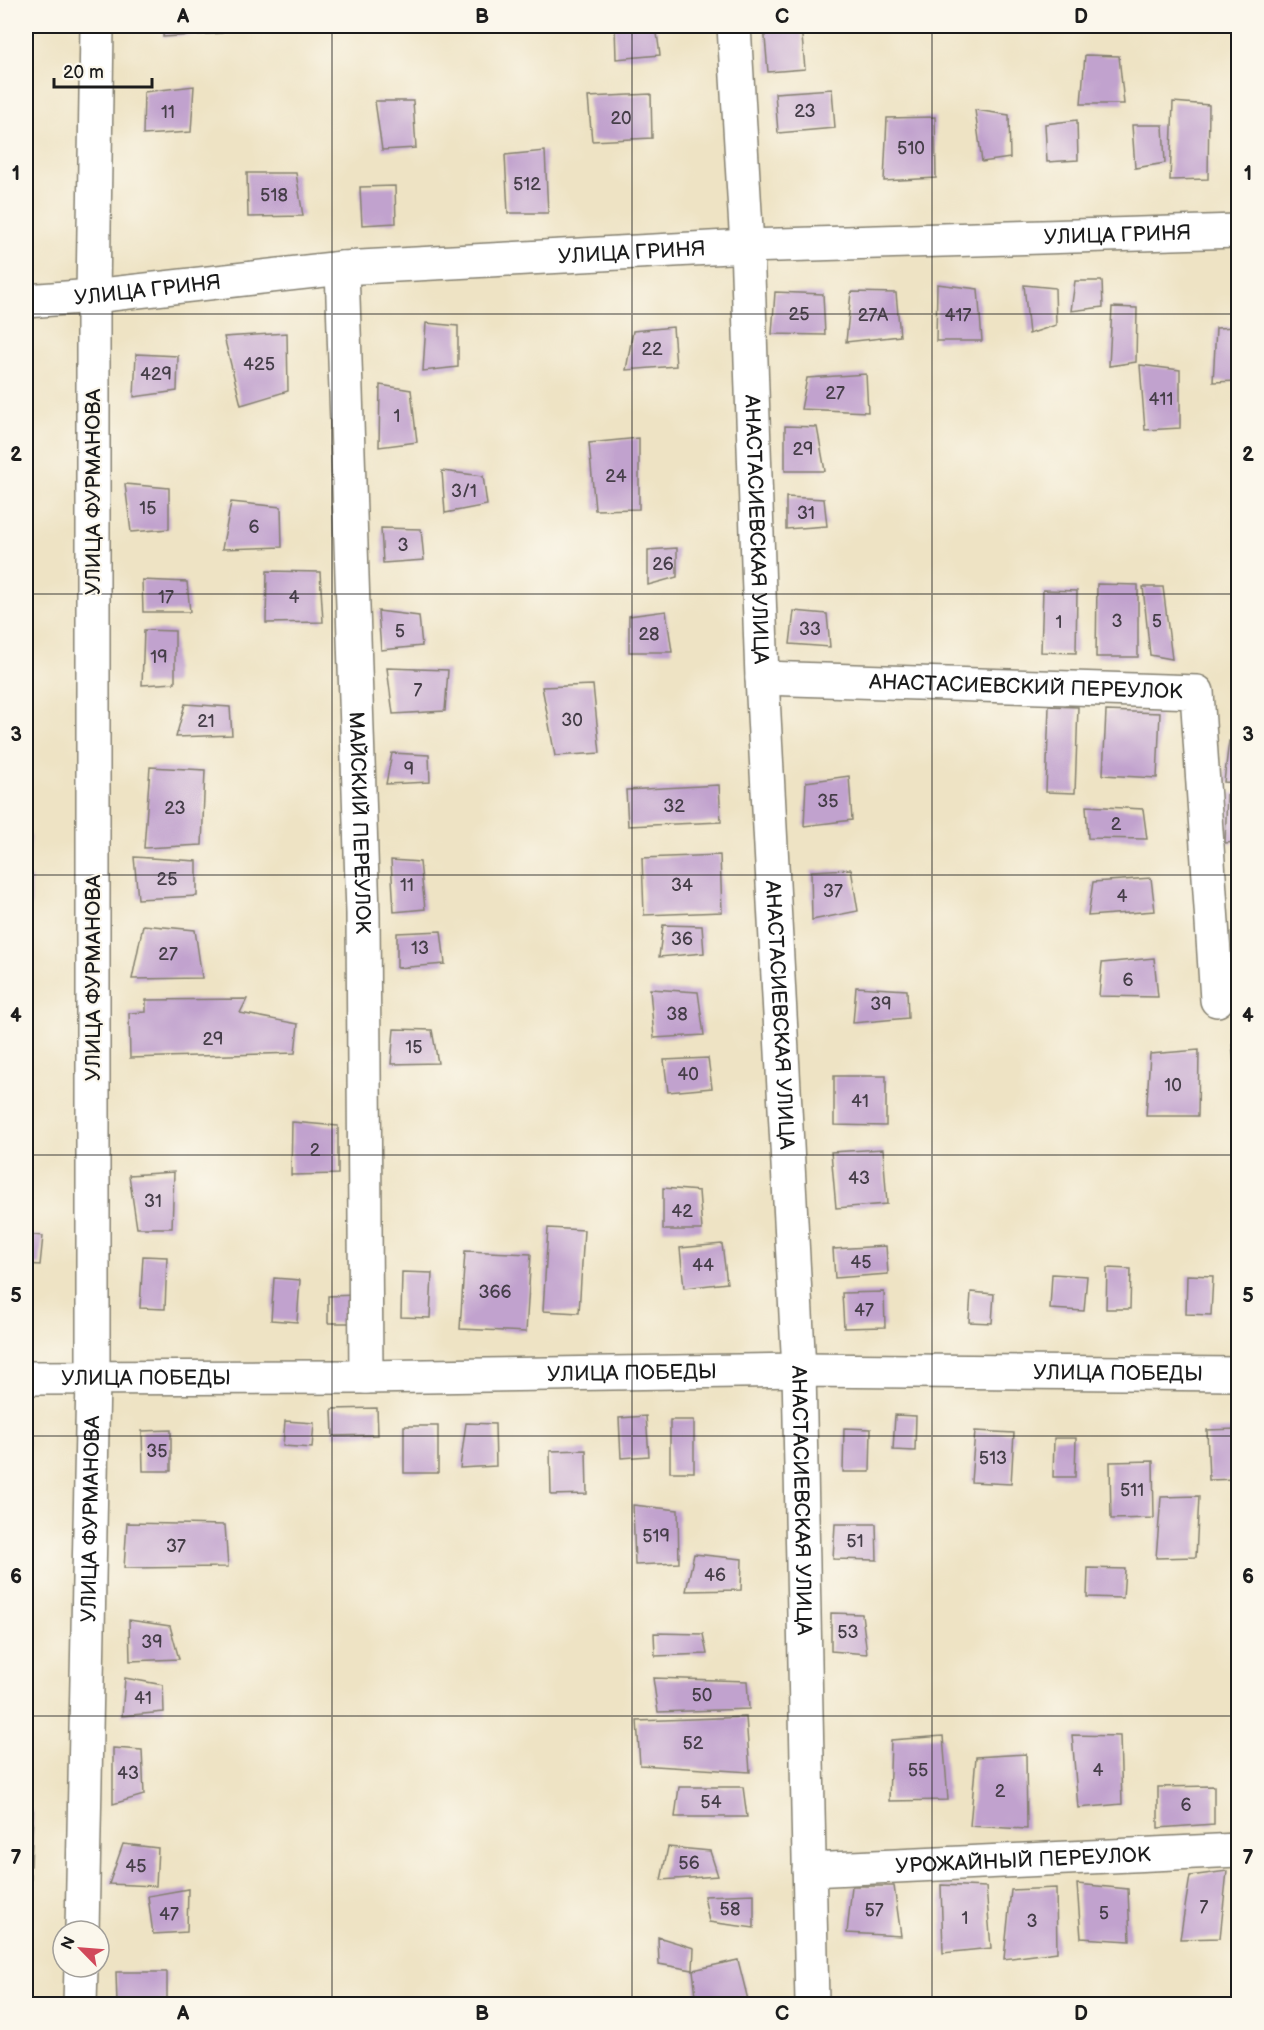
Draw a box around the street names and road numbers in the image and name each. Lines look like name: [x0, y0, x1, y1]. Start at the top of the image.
street label: УЛИЦА ГРИНЯ: [1043, 220, 1192, 250]
street label: УЛИЦА ГРИНЯ: [557, 236, 706, 269]
street label: УЛИЦА ГРИНЯ: [73, 270, 222, 310]
street label: УЛИЦА ФУРМАНОВА: [81, 388, 106, 595]
street label: АНАСТАСИЕВСКАЯ УЛИЦА: [739, 393, 774, 665]
street label: АНАСТАСИЕВСКИЙ ПЕРЕУЛОК: [868, 669, 1183, 705]
street label: МАЙСКИЙ ПЕРЕУЛОК: [343, 711, 375, 934]
street label: УЛИЦА ФУРМАНОВА: [81, 874, 106, 1081]
street label: АНАСТАСИЕВСКАЯ УЛИЦА: [760, 879, 799, 1150]
street label: УЛИЦА ПОБЕДЫ: [547, 1359, 717, 1387]
street label: УЛИЦА ПОБЕДЫ: [1033, 1360, 1203, 1387]
street label: АНАСТАСИЕВСКАЯ УЛИЦА: [786, 1364, 816, 1636]
street label: УЛИЦА ПОБЕДЫ: [61, 1365, 231, 1391]
street label: УЛИЦА ФУРМАНОВА: [76, 1415, 105, 1623]
street label: УРОЖАЙНЫЙ ПЕРЕУЛОК: [895, 1842, 1151, 1879]

